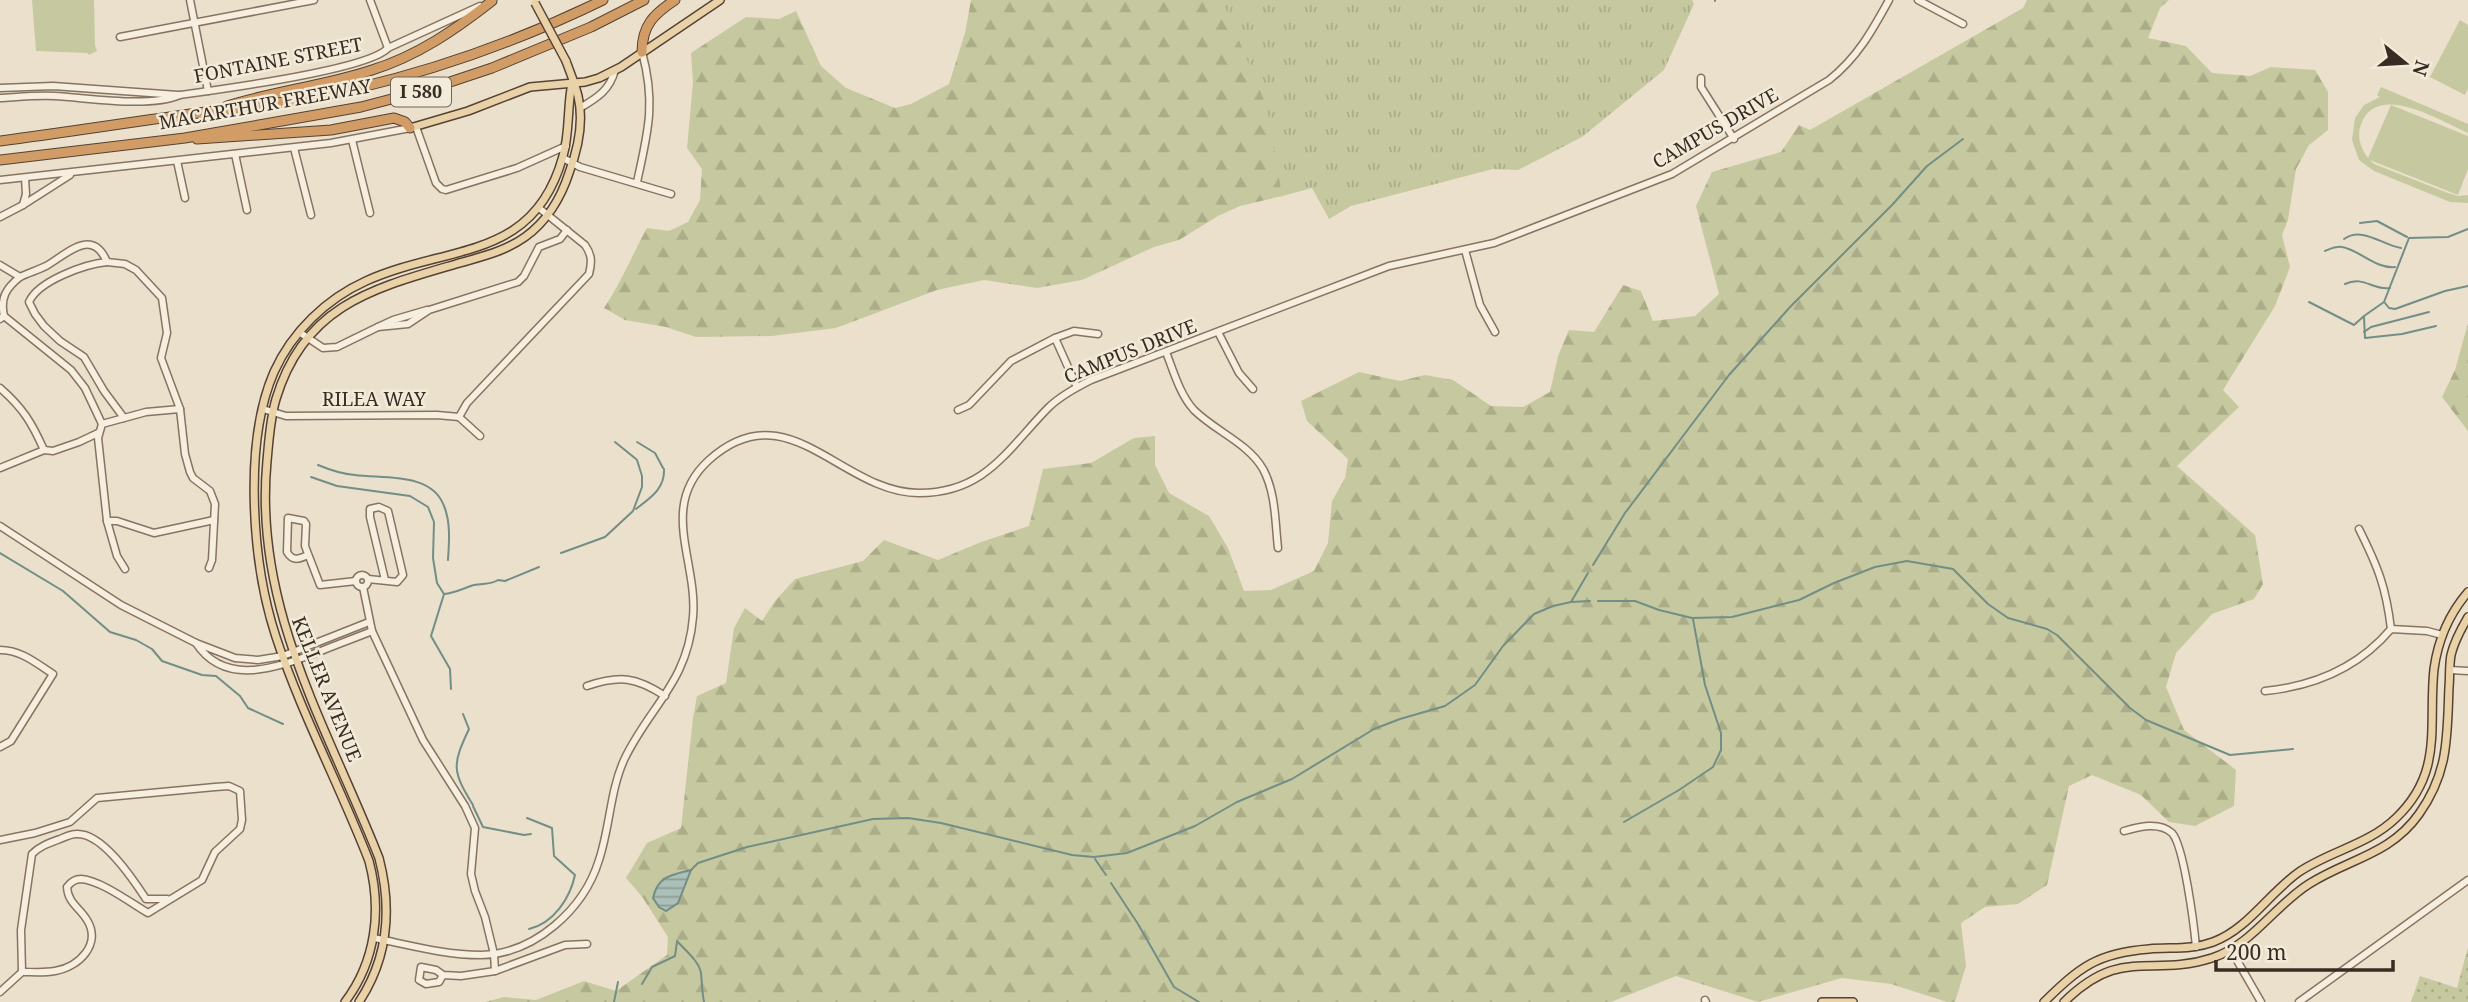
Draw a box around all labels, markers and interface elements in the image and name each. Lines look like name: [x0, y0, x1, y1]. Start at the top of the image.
north arrow: [2370, 28, 2440, 98]
street label: FONTAINE STREET: [191, 31, 365, 89]
text: N: [2406, 57, 2436, 79]
street label: MACARTHUR FREEWAY: [157, 72, 373, 135]
road number: I 580: [391, 78, 451, 106]
street label: CAMPUS DRIVE: [1647, 81, 1783, 175]
street label: CAMPUS DRIVE: [1060, 312, 1200, 389]
street label: RILEA WAY: [322, 386, 426, 412]
street label: KELLER AVENUE: [286, 612, 368, 766]
scale bar: [2216, 928, 2393, 972]
text: 200 m: [2226, 938, 2287, 966]

